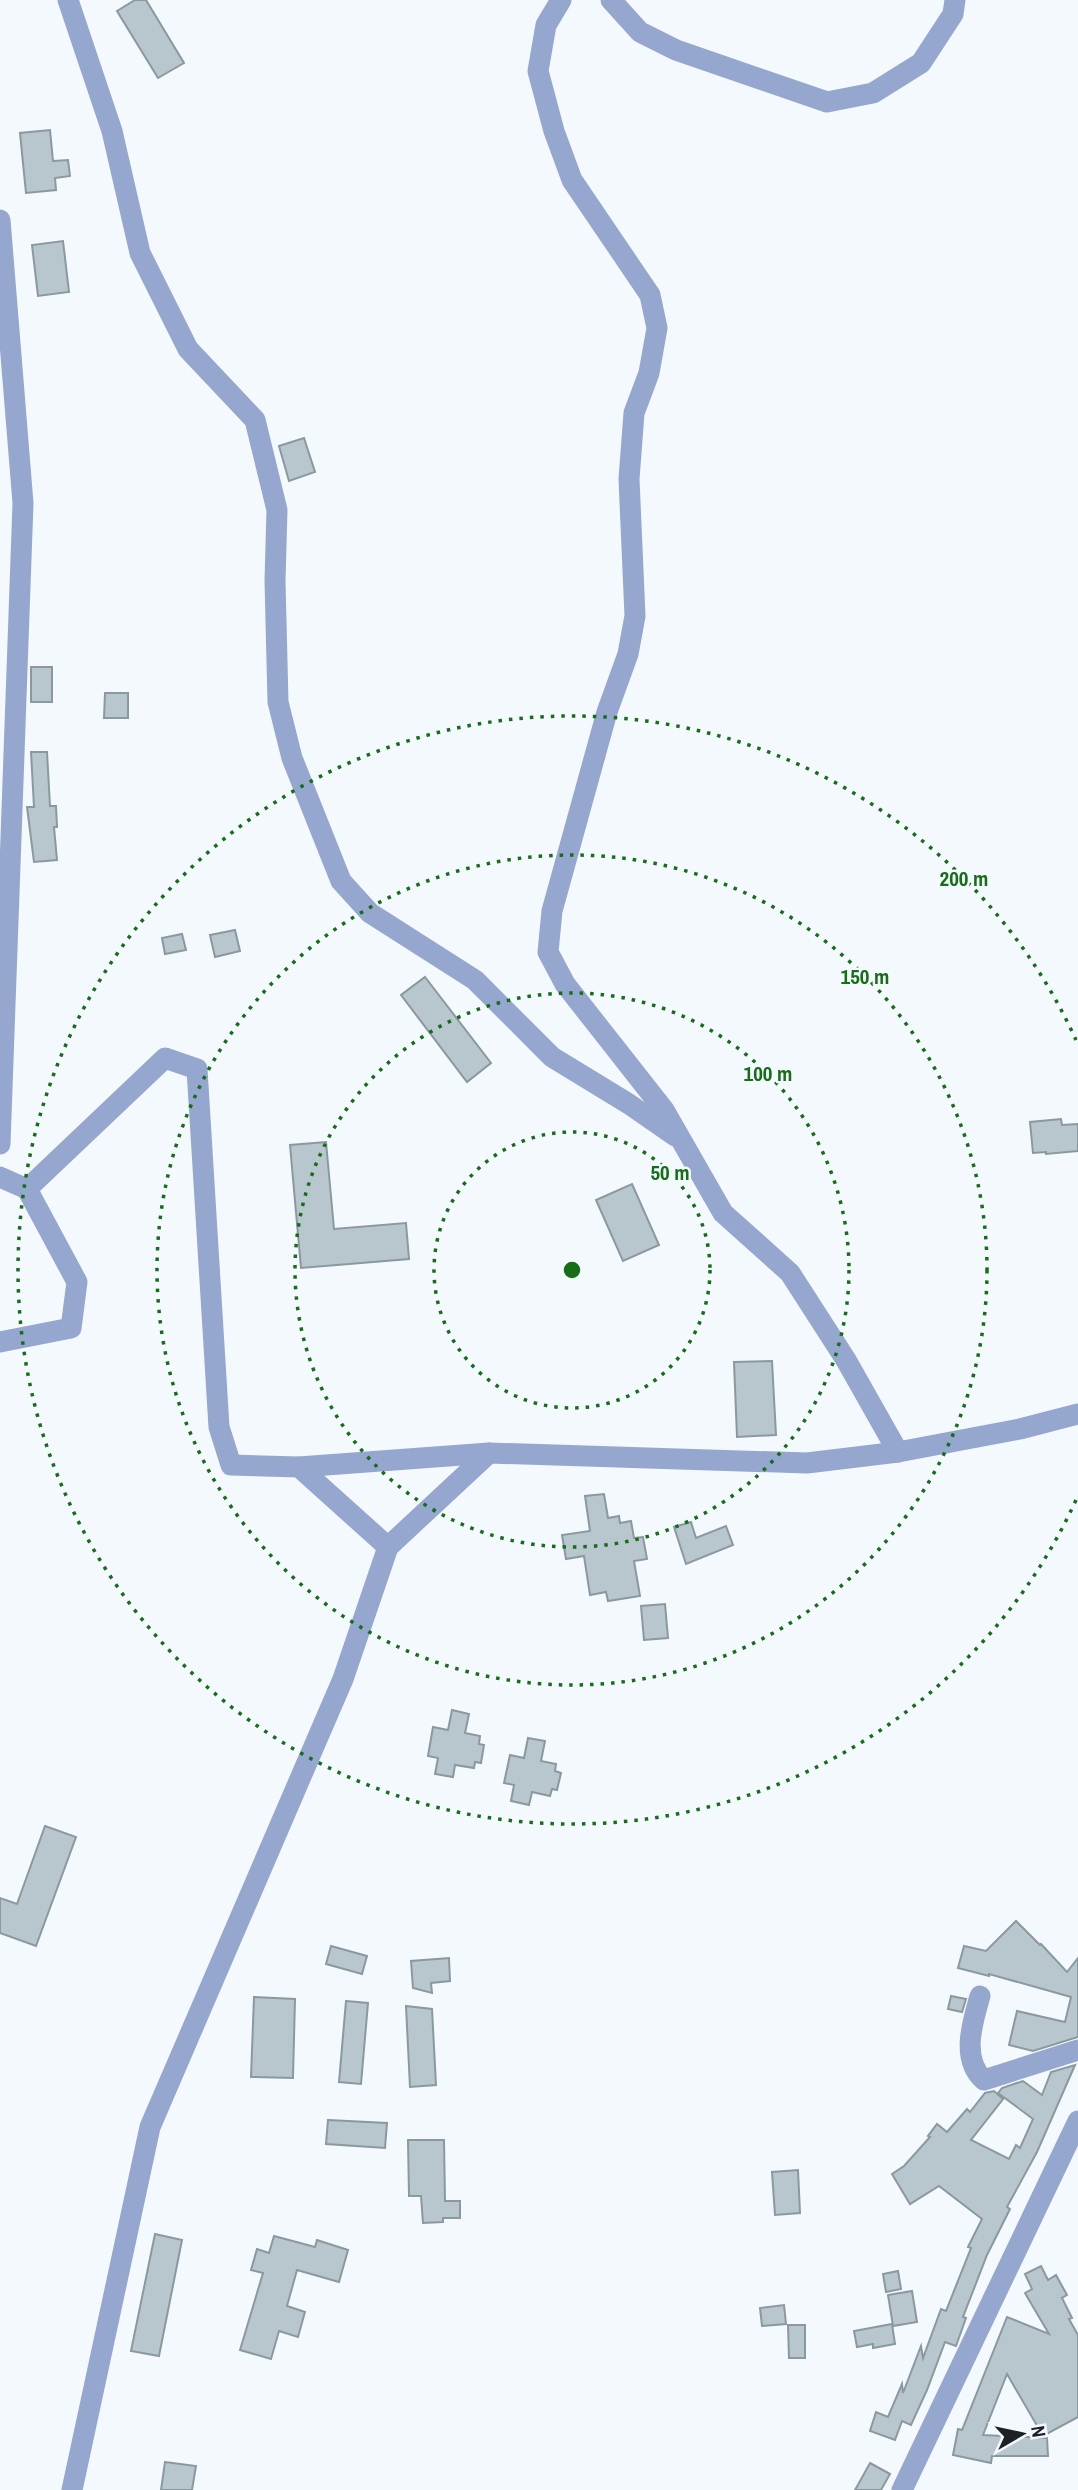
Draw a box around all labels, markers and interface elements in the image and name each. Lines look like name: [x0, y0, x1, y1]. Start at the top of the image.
text: 200 m: [940, 864, 988, 893]
text: 150 m: [841, 962, 889, 991]
text: 100 m: [744, 1059, 792, 1088]
text: 50 m: [650, 1158, 690, 1187]
centre of rings: [560, 1258, 584, 1282]
north arrow: [987, 2399, 1057, 2469]
text: N: [1025, 2424, 1053, 2439]

